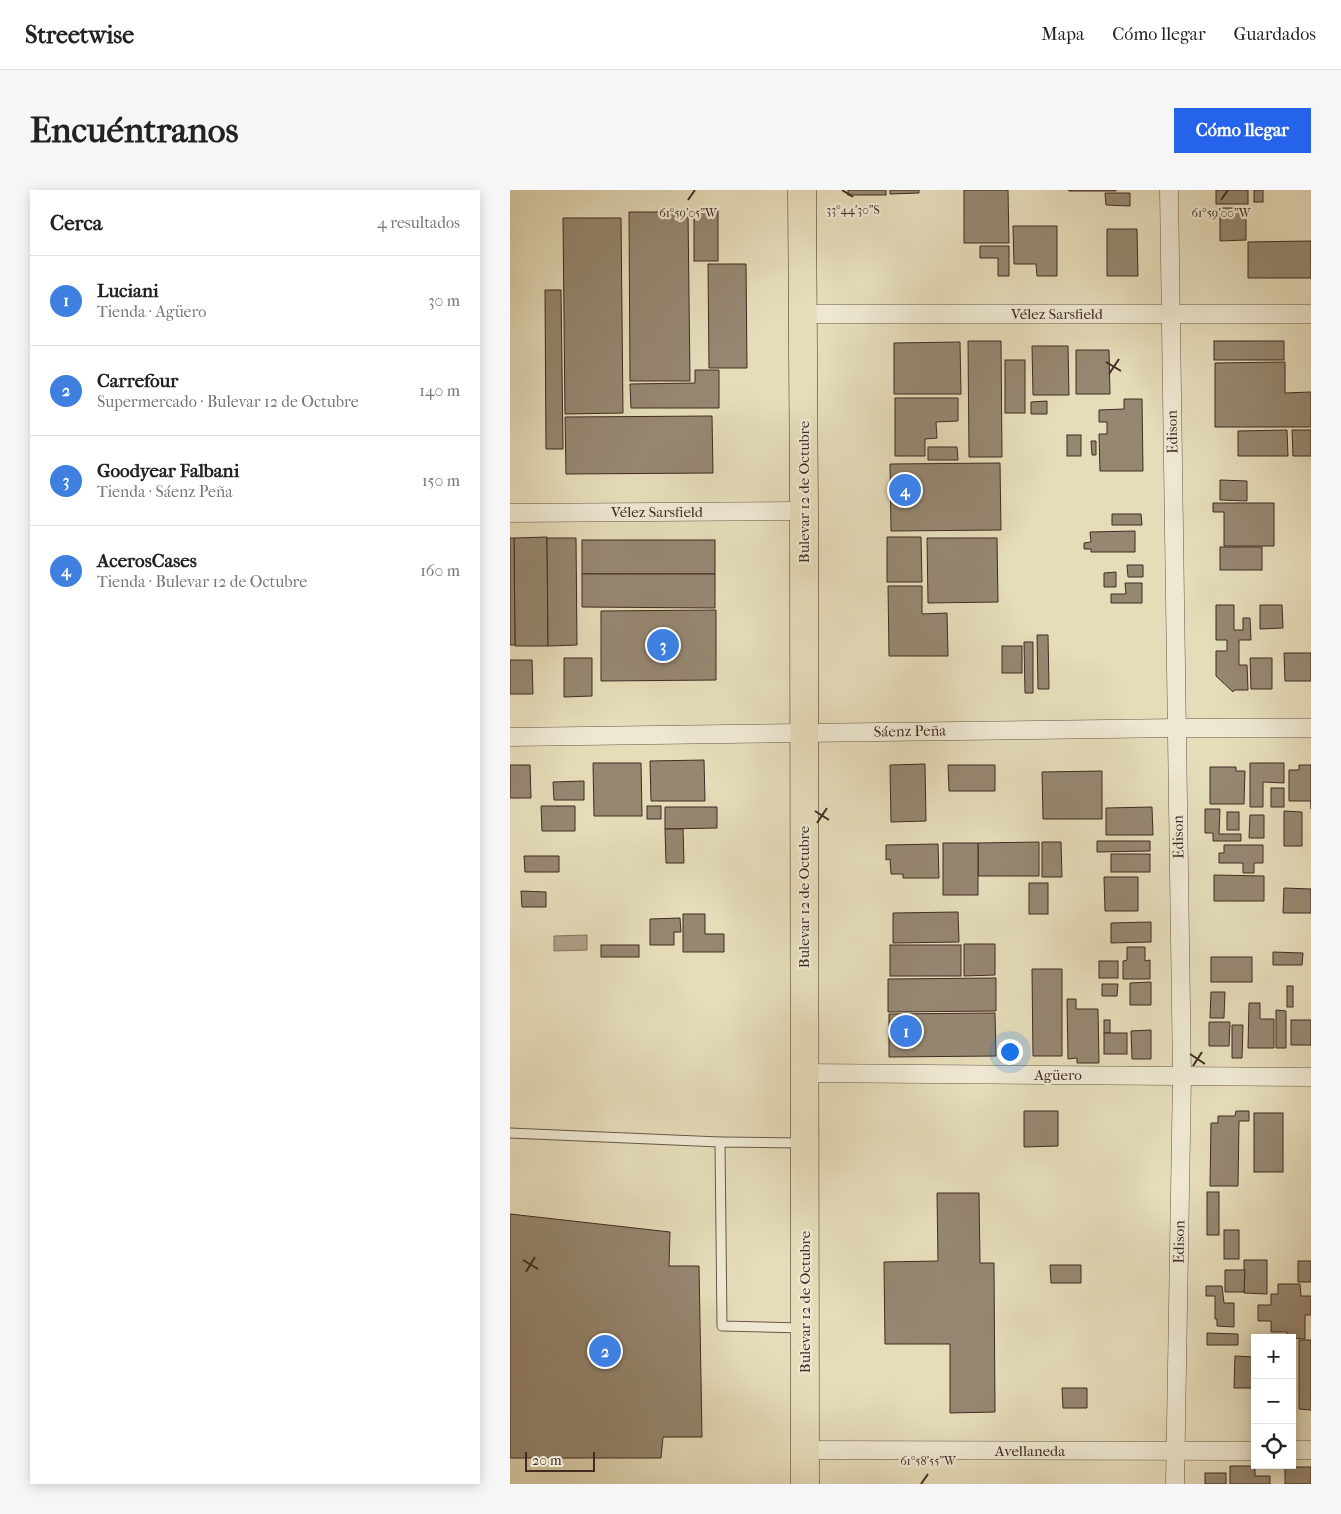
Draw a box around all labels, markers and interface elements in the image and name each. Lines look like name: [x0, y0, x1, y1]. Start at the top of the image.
text: Streetwise: [25, 21, 134, 49]
text: Mapa: [1041, 24, 1084, 45]
text: Cómo llegar: [1112, 24, 1206, 45]
text: Guardados: [1234, 24, 1316, 45]
button: Cómo llegar: [1174, 108, 1311, 153]
text: Encuéntranos: [30, 110, 238, 151]
text: 33°44'30"S: [826, 203, 880, 217]
text: 61°59'05"W: [659, 206, 718, 220]
text: 61°59'00"W: [1192, 206, 1252, 220]
text: Cerca: [50, 211, 102, 235]
text: 4 resultados: [377, 213, 460, 232]
text: Luciani: [97, 280, 159, 302]
text: 1: [63, 291, 69, 310]
text: 30 m: [428, 291, 460, 310]
text: Tienda · Agüero: [97, 302, 206, 321]
street label: Vélez Sarsfield: [1010, 305, 1104, 323]
text: Carrefour: [97, 370, 178, 392]
text: 2: [62, 381, 70, 400]
text: 140 m: [419, 381, 460, 400]
text: Supermercado · Bulevar 12 de Octubre: [97, 392, 359, 411]
street label: Edison: [1163, 410, 1181, 454]
street label: Bulevar 12 de Octubre: [795, 420, 813, 563]
text: Goodyear Falbani: [97, 460, 239, 482]
text: 3: [63, 471, 69, 490]
text: 150 m: [422, 471, 460, 490]
pin: 4: [889, 471, 921, 509]
text: Tienda · Sáenz Peña: [97, 482, 233, 501]
street label: Vélez Sarsfield: [610, 503, 704, 521]
text: AcerosCases: [97, 550, 197, 572]
text: 4: [61, 561, 71, 580]
text: 160 m: [420, 561, 460, 580]
text: Tienda · Bulevar 12 de Octubre: [97, 572, 307, 591]
pin: 3: [647, 626, 679, 664]
street label: Sáenz Peña: [874, 721, 947, 741]
street label: Edison: [1169, 815, 1187, 859]
street label: Bulevar 12 de Octubre: [795, 825, 813, 968]
pin: 1: [890, 1012, 922, 1050]
your location: [997, 1039, 1023, 1065]
street label: Agüero: [1033, 1066, 1082, 1084]
street label: Edison: [1170, 1220, 1188, 1264]
street label: Bulevar 12 de Octubre: [796, 1230, 814, 1373]
pin: 2: [589, 1332, 621, 1370]
map controls: [1251, 1334, 1296, 1469]
button: +: [1251, 1334, 1296, 1379]
button: −: [1251, 1379, 1296, 1424]
button: locate: [1251, 1424, 1296, 1469]
street label: Avellaneda: [994, 1442, 1066, 1460]
scale bar: [525, 1449, 595, 1472]
text: 20 m: [532, 1452, 562, 1469]
text: 61°58'55"W: [900, 1454, 957, 1468]

